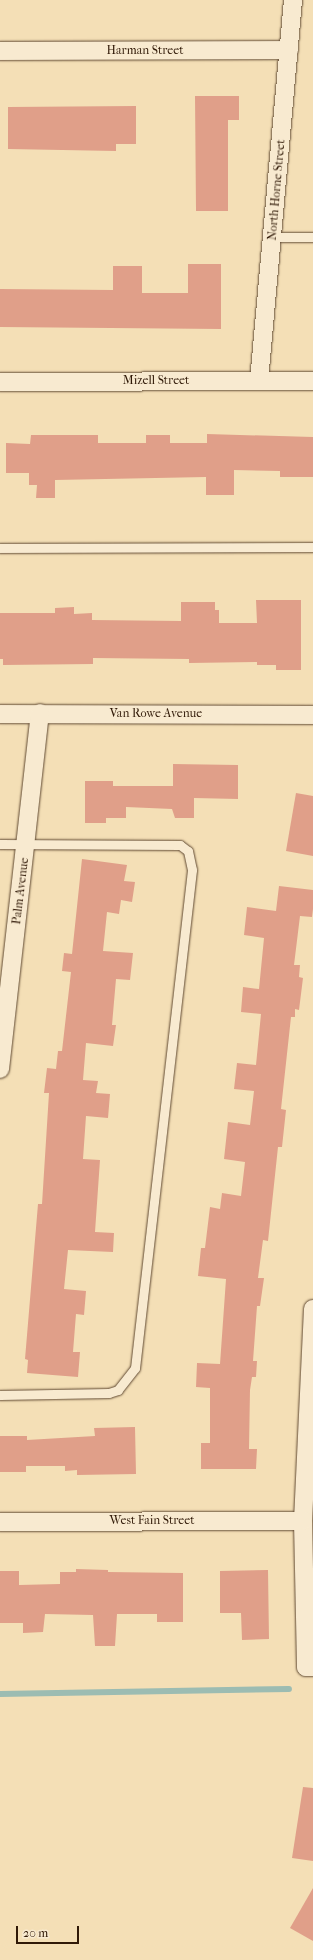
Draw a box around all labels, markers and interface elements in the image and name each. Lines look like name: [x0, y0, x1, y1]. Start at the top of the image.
street label: Harman Street: [107, 44, 183, 58]
street label: North Horne Street: [265, 139, 289, 241]
street label: Mizell Street: [123, 374, 189, 388]
street label: Van Rowe Avenue: [110, 707, 202, 721]
street label: Palm Avenue: [10, 857, 32, 925]
street label: West Fain Street: [110, 1514, 194, 1528]
scale bar: [18, 1918, 81, 1944]
text: 20 m: [23, 1926, 48, 1940]

